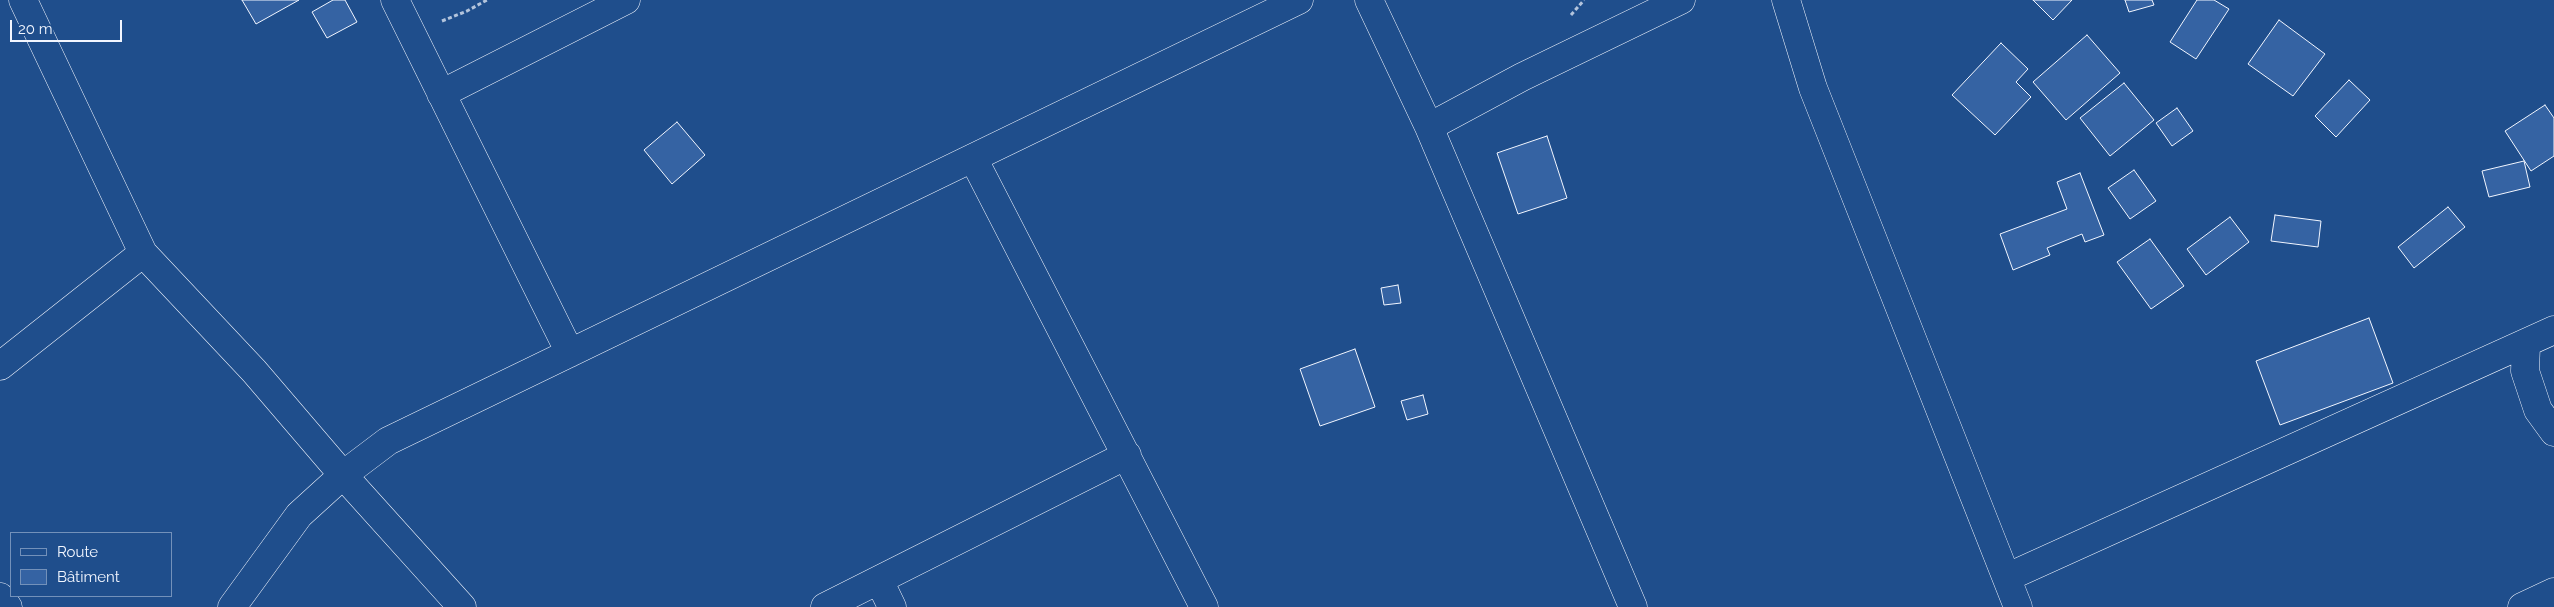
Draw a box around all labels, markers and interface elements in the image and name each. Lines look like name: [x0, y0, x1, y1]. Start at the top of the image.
scale bar: [12, 10, 125, 42]
text: 20 m: [18, 20, 53, 38]
legend: [10, 532, 172, 597]
text: Route: [57, 543, 98, 561]
text: Bâtiment: [57, 568, 120, 586]

